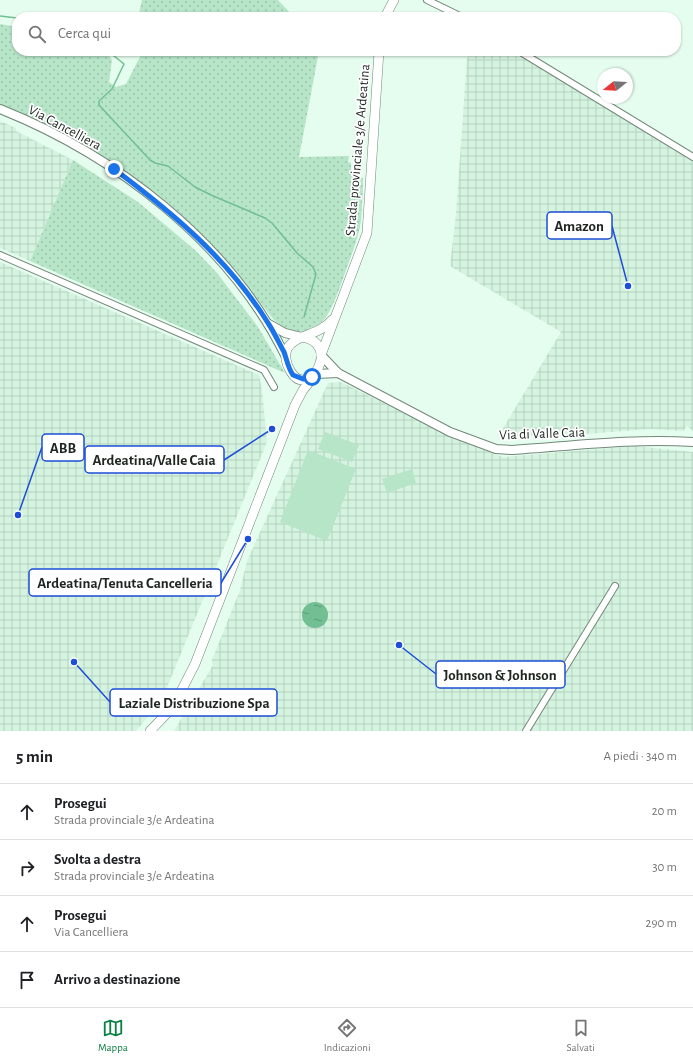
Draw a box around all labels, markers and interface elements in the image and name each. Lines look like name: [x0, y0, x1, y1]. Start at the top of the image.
search box: [12, 12, 681, 56]
icon: search: [26, 23, 48, 45]
text: Cerca qui: [58, 26, 111, 41]
street label: Strada provinciale 3/e Ardeatina: [343, 63, 373, 237]
north arrow: [597, 68, 633, 104]
street label: Via Cancelliera: [26, 103, 104, 153]
route end: [105, 160, 123, 178]
callout: Amazon: [547, 212, 612, 239]
text: Amazon: [554, 219, 604, 234]
route start: [303, 368, 321, 386]
street label: Via di Valle Caia: [499, 425, 586, 442]
callout: ABB: [42, 434, 84, 461]
text: ABB: [50, 441, 76, 456]
callout: Ardeatina/Valle Caia: [85, 446, 224, 473]
text: Ardeatina/Valle Caia: [92, 453, 216, 468]
callout: Ardeatina/Tenuta Cancelleria: [29, 569, 221, 596]
text: Ardeatina/Tenuta Cancelleria: [37, 576, 213, 591]
callout: Johnson & Johnson: [436, 661, 565, 688]
text: Johnson & Johnson: [443, 668, 557, 683]
callout: Laziale Distribuzione Spa: [110, 689, 277, 716]
text: Laziale Distribuzione Spa: [118, 696, 270, 711]
text: 5 min: [16, 748, 53, 765]
text: A piedi · 340 m: [603, 750, 677, 763]
text: Prosegui: [54, 796, 107, 811]
icon: ahead: [16, 801, 38, 823]
text: 20 m: [652, 805, 677, 818]
text: Strada provinciale 3/e Ardeatina: [54, 814, 215, 827]
text: Svolta a destra: [54, 852, 141, 867]
icon: right: [16, 857, 38, 879]
text: 30 m: [652, 861, 677, 874]
text: Strada provinciale 3/e Ardeatina: [54, 870, 215, 883]
text: Prosegui: [54, 908, 107, 923]
icon: ahead: [16, 913, 38, 935]
text: 290 m: [646, 917, 677, 930]
text: Via Cancelliera: [54, 926, 129, 939]
icon: arrive: [16, 969, 38, 991]
text: Arrivo a destinazione: [54, 972, 180, 987]
tab: Mappa: [98, 1017, 128, 1054]
tab: Indicazioni: [324, 1017, 371, 1054]
tab: Salvati: [567, 1017, 595, 1054]

